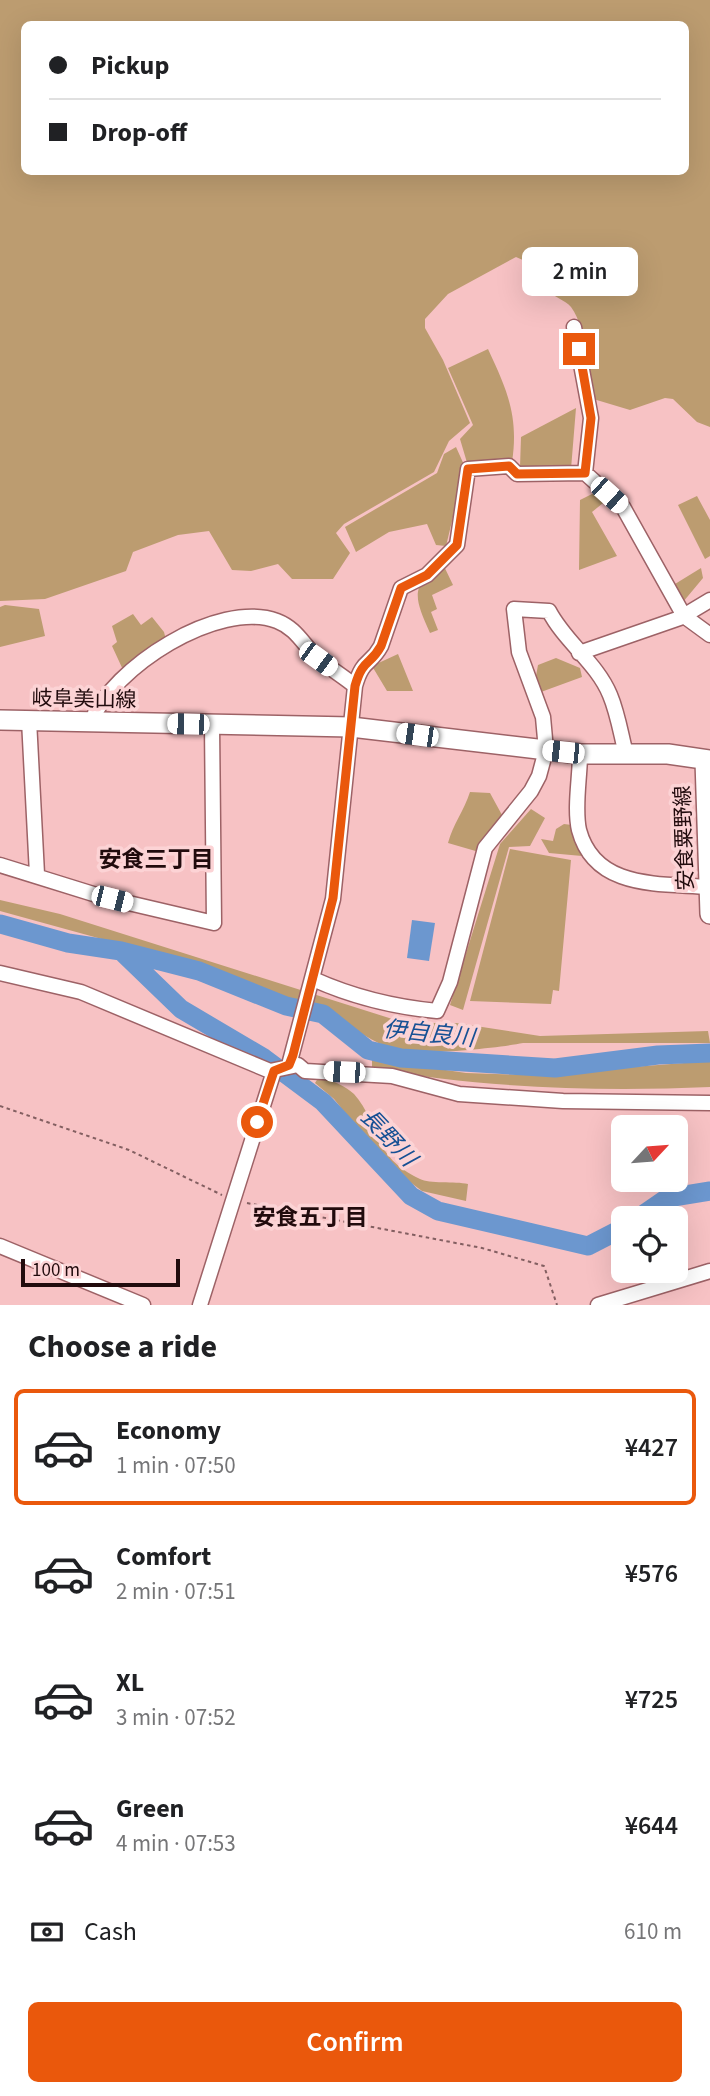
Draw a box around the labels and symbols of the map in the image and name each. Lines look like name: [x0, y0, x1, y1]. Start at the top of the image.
callout: 2 min: [521, 247, 637, 296]
route end: [563, 333, 595, 365]
car: [587, 473, 632, 517]
car: [295, 638, 342, 680]
street label: 岐阜美山線: [31, 683, 137, 715]
car: [167, 713, 210, 735]
car: [395, 722, 440, 748]
car: [542, 739, 585, 765]
street label: 安食粟野線: [667, 785, 701, 891]
district label: 安食三丁目: [99, 843, 214, 876]
car: [90, 884, 135, 914]
water label: 伊自良川: [381, 1012, 479, 1055]
car: [323, 1061, 366, 1083]
water label: 長野川: [353, 1101, 426, 1176]
route start: [241, 1106, 273, 1138]
north arrow: [611, 1115, 688, 1192]
district label: 安食五丁目: [253, 1201, 368, 1234]
scale bar: [21, 1256, 180, 1288]

